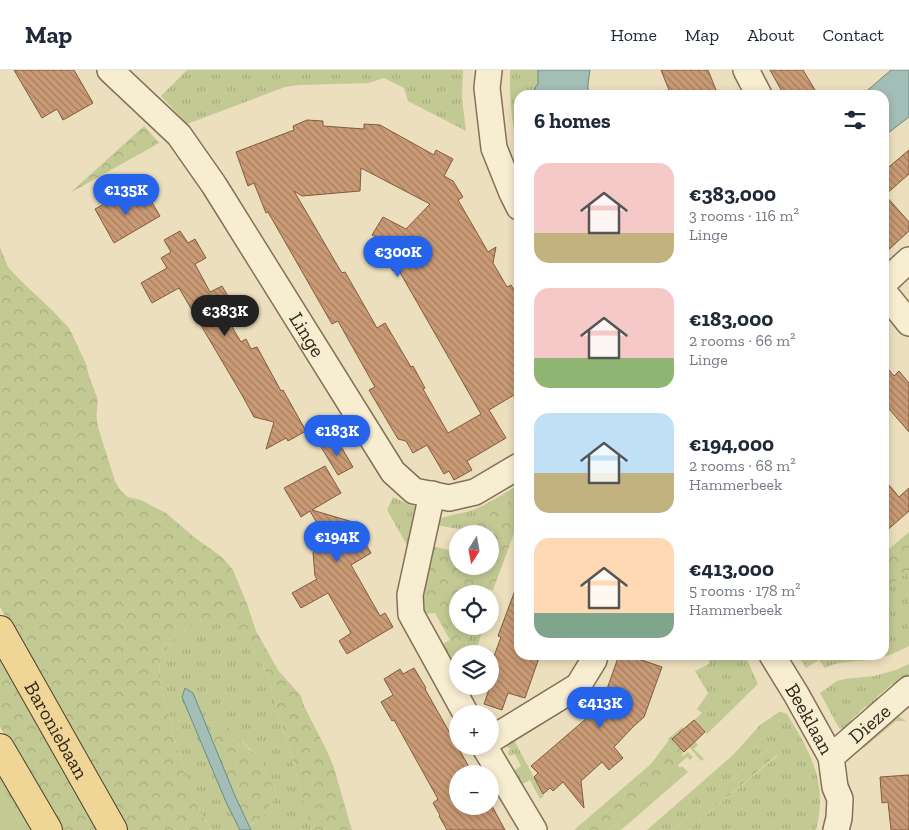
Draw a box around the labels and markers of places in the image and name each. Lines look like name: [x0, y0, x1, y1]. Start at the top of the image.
pin: €135K: [91, 174, 161, 216]
pin: €300K: [363, 236, 433, 278]
pin: €383K: [190, 294, 260, 337]
pin: €183K: [302, 414, 372, 457]
pin: €194K: [302, 520, 372, 563]
pin: €413K: [565, 686, 635, 729]

